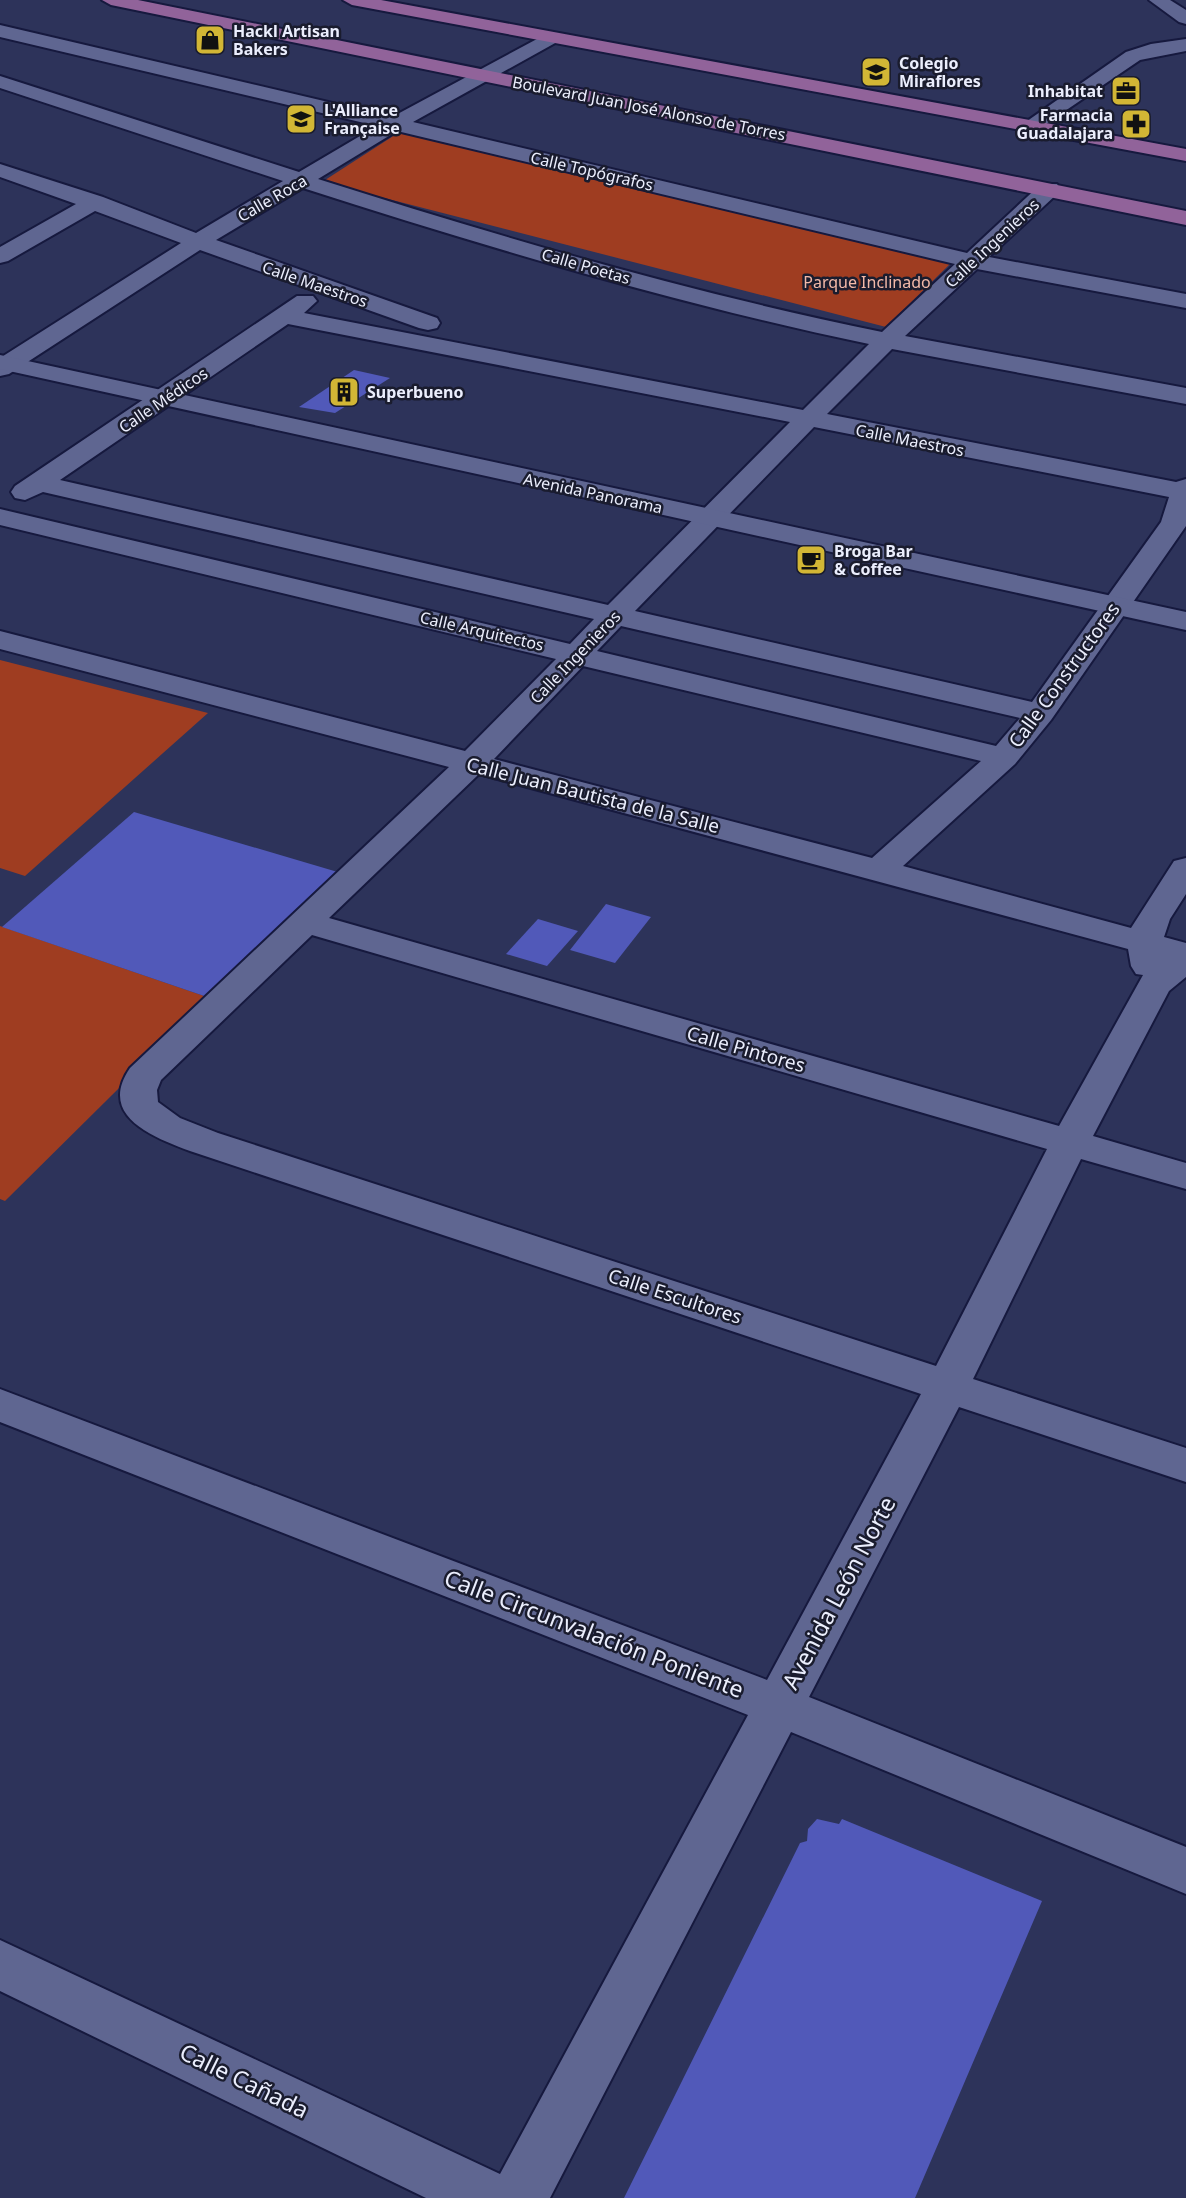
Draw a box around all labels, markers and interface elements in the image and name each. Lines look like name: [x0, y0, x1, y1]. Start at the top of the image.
place label: Hackl Artisan Bakers: [233, 20, 340, 60]
shop icon: Hackl Artisan Bakers: [193, 23, 227, 57]
place label: Colegio Miraflores: [899, 52, 981, 92]
school or university icon: Colegio Miraflores: [859, 55, 893, 89]
street label: Boulevard Juan José Alonso de Torres: [511, 71, 787, 145]
office icon: Inhabitat: [1109, 74, 1143, 108]
place label: Inhabitat: [1028, 80, 1103, 102]
place label: L'Alliance Française: [324, 99, 400, 139]
school or university icon: L'Alliance Française: [284, 102, 318, 136]
place label: Farmacia Guadalajara: [1017, 104, 1113, 144]
pharmacy icon: Farmacia Guadalajara: [1119, 107, 1153, 141]
street label: Calle Topógrafos: [528, 146, 656, 196]
street label: Calle Roca: [233, 169, 311, 227]
street label: Calle Ingenieros: [940, 194, 1044, 292]
street label: Calle Poetas: [539, 243, 633, 289]
street label: Calle Maestros: [259, 256, 371, 312]
park label: Parque Inclinado: [803, 271, 931, 293]
street label: Calle Médicos: [114, 362, 212, 438]
building icon: Superbueno: [327, 375, 361, 409]
place label: Superbueno: [367, 381, 464, 403]
street label: Calle Maestros: [854, 419, 966, 461]
street label: Avenida Panorama: [521, 467, 665, 519]
place label: Broga Bar & Coffee: [834, 540, 913, 580]
cafe icon: Broga Bar & Coffee: [794, 543, 828, 577]
street label: Calle Constructores: [1002, 597, 1126, 753]
street label: Calle Arquitectos: [418, 606, 546, 656]
street label: Calle Ingenieros: [525, 606, 625, 708]
street label: Calle Juan Bautista de la Salle: [464, 751, 722, 839]
street label: Calle Pintores: [684, 1020, 808, 1078]
street label: Calle Escultores: [605, 1262, 745, 1330]
street label: Avenida León Norte: [774, 1491, 902, 1694]
street label: Calle Circunvalación Poniente: [440, 1561, 749, 1705]
street label: Calle Cañada: [175, 2035, 314, 2125]

